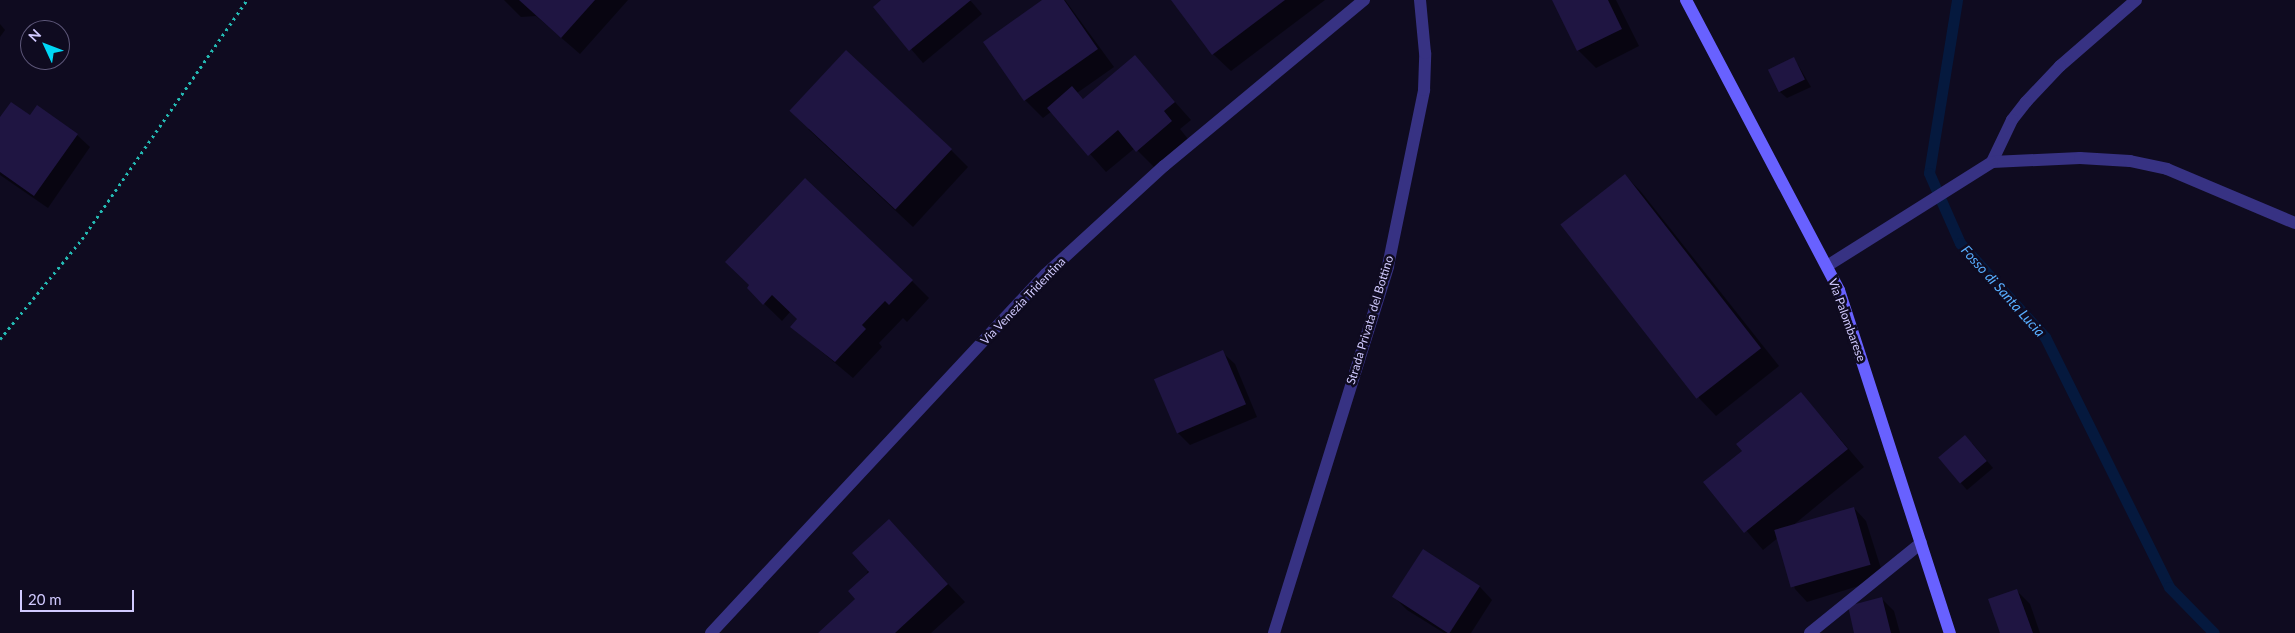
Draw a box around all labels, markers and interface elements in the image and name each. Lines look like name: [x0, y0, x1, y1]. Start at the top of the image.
north arrow: [20, 20, 70, 70]
text: N: [24, 25, 44, 45]
water label: Fosso di Santa Lucia: [1958, 242, 2048, 340]
street label: Via Venezia Tridentina: [977, 254, 1069, 348]
street label: Strada Privata del Bottino: [1344, 254, 1396, 386]
street label: Via Palombarese: [1825, 277, 1869, 363]
scale bar: [22, 580, 136, 612]
text: 20 m: [28, 590, 62, 608]

